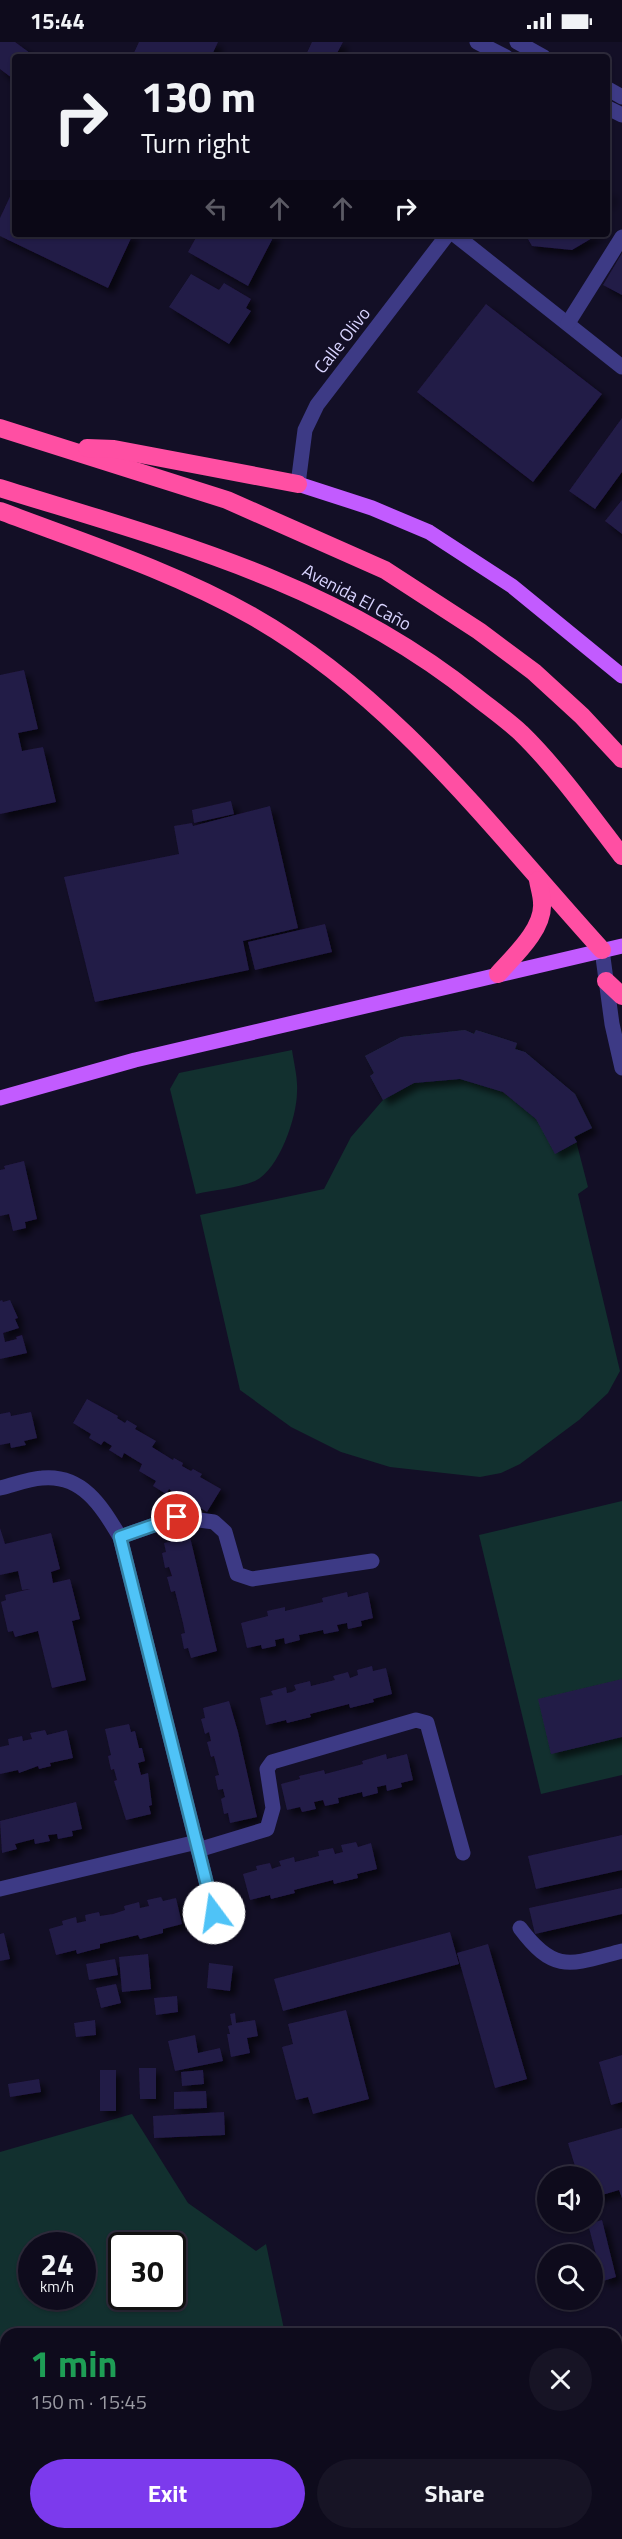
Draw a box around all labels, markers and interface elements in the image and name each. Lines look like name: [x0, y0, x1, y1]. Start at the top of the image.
text: 15:44: [30, 4, 85, 38]
text: 130 m: [141, 64, 256, 128]
icon: right: [42, 78, 120, 156]
text: Turn right: [141, 122, 250, 163]
icon: left: [200, 192, 233, 225]
icon: ahead: [263, 192, 296, 225]
icon: ahead: [326, 192, 359, 225]
icon: right: [389, 192, 422, 225]
street label: Calle Olivo: [307, 301, 377, 379]
street label: Avenida El Caño: [298, 557, 416, 637]
pin: [151, 1491, 202, 1542]
icon: arrive: [160, 1500, 193, 1533]
position arrow: [182, 1881, 246, 1945]
map controls: [537, 2166, 603, 2310]
button: sound: [537, 2166, 603, 2232]
speed limit sign: 30: [108, 2232, 186, 2310]
text: 24: [40, 2241, 74, 2287]
button: search: [537, 2244, 603, 2310]
text: km/h: [40, 2275, 74, 2298]
text: 1 min: [30, 2336, 117, 2391]
button: close: [529, 2348, 592, 2411]
text: 150 m · 15:45: [30, 2386, 147, 2417]
button: Exit: [30, 2459, 305, 2528]
button: Share: [317, 2459, 592, 2528]

